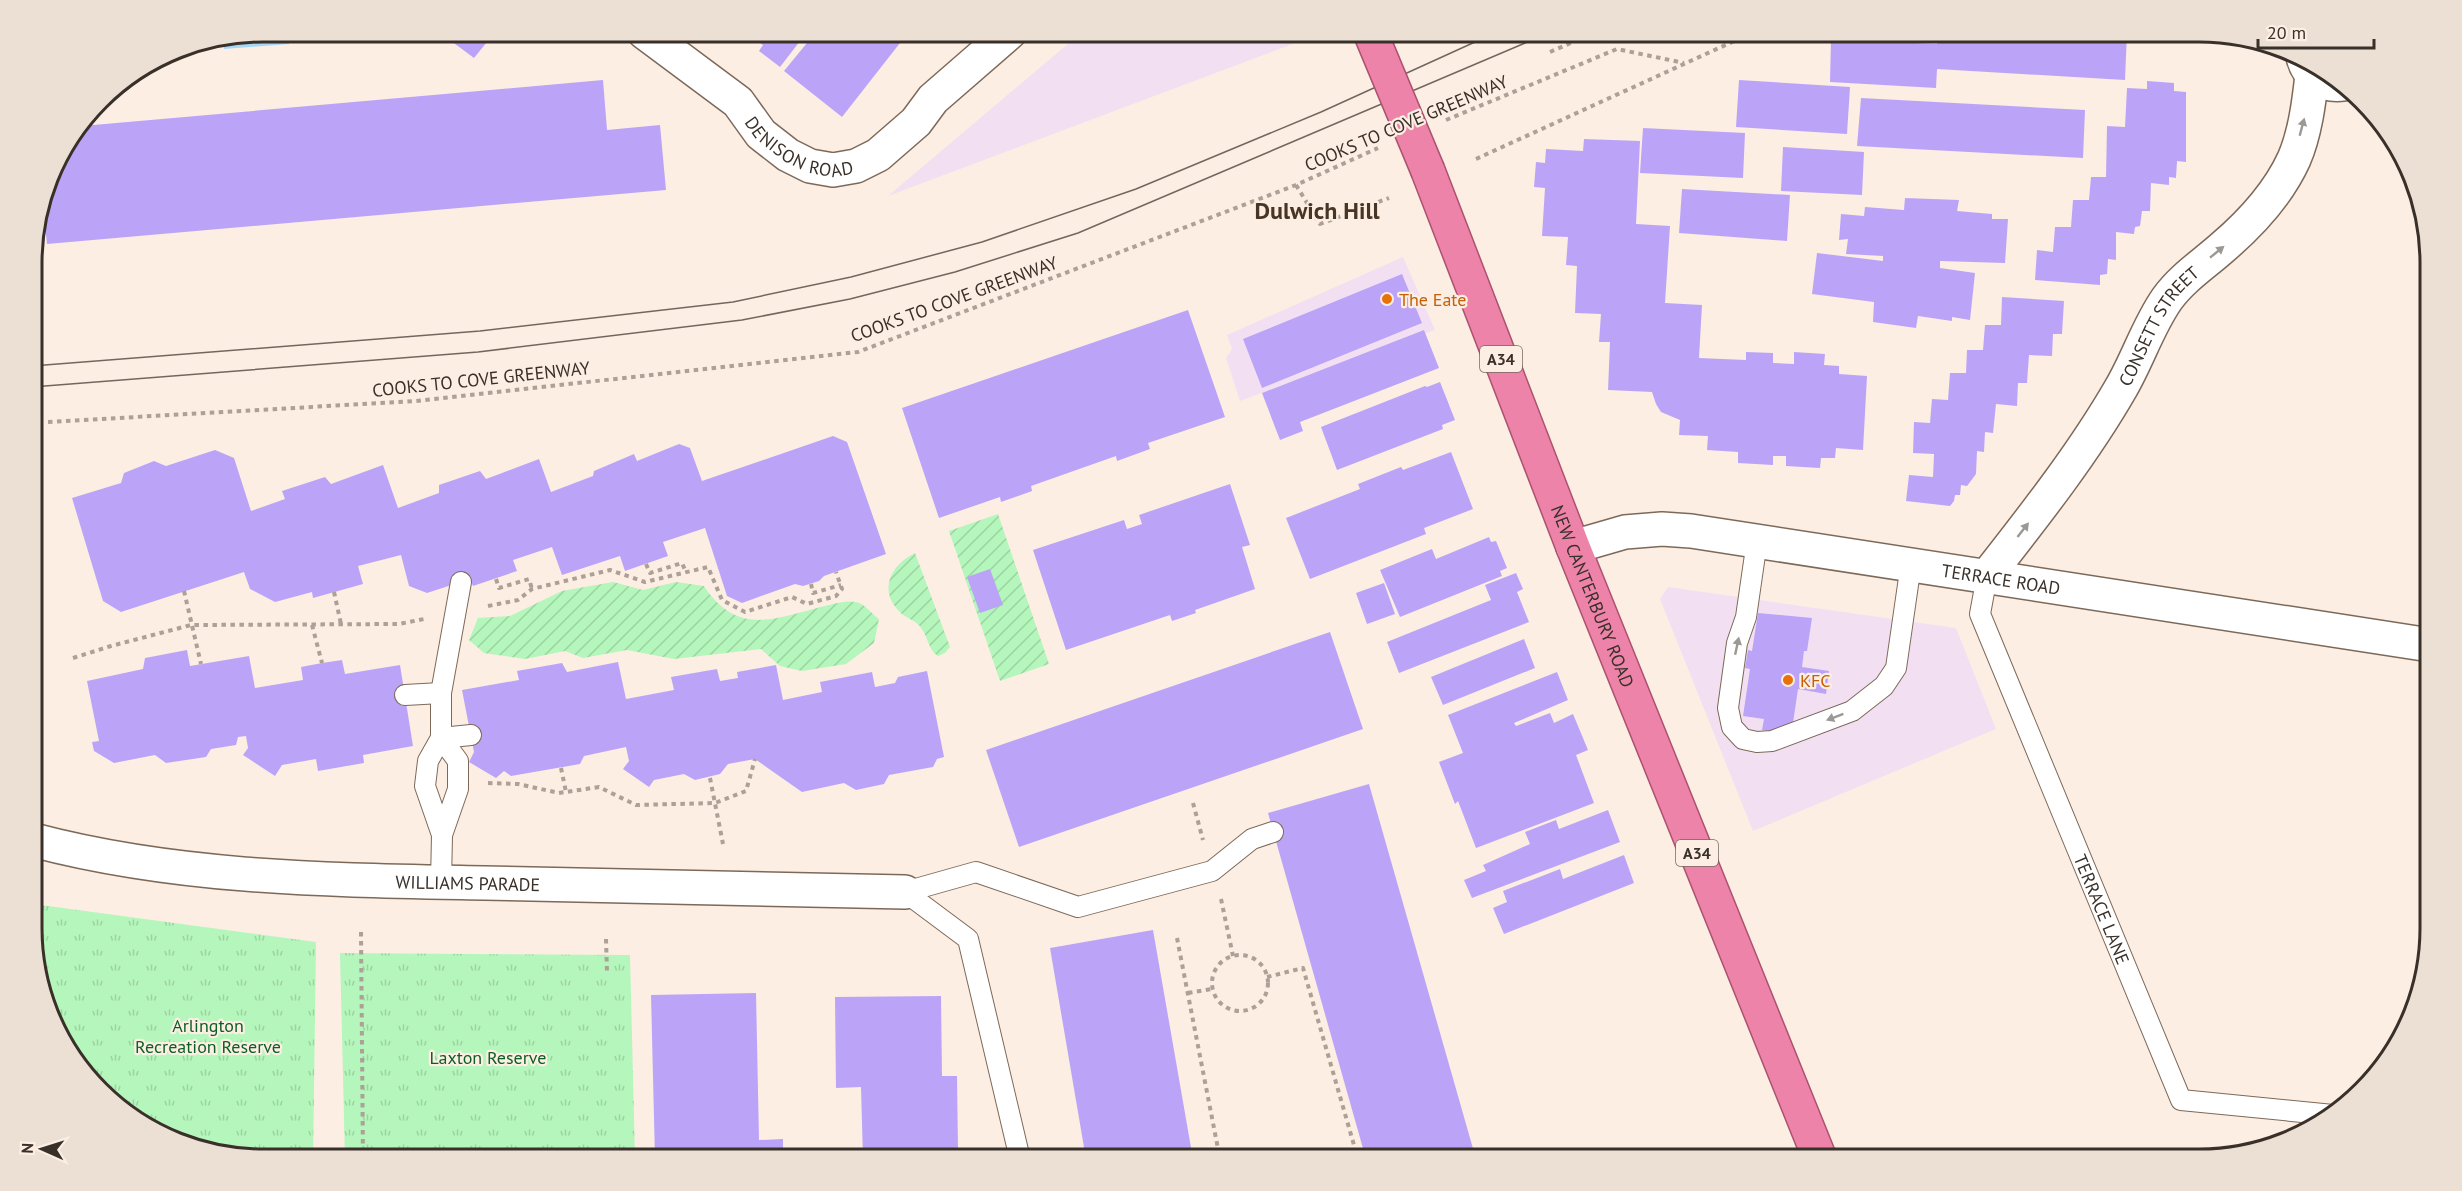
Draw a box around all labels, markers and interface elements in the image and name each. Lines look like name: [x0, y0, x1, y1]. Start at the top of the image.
scale bar: [2258, 12, 2374, 50]
text: 20 m: [2267, 21, 2306, 44]
street label: COOKS TO COVE GREENWAY: [1301, 70, 1511, 176]
street label: DENISON ROAD: [740, 111, 855, 182]
one-way arrow: [2298, 118, 2308, 137]
district label: Dulwich Hill: [1255, 195, 1380, 226]
one-way arrow: [2210, 246, 2225, 258]
street label: COOKS TO COVE GREENWAY: [847, 251, 1061, 347]
street label: CONSETT STREET: [2113, 261, 2203, 390]
place label: The Eate: [1399, 288, 1466, 311]
marker: The Eate: [1380, 292, 1394, 306]
road number: A34: [1480, 346, 1522, 372]
street label: COOKS TO COVE GREENWAY: [371, 356, 591, 402]
street label: NEW CANTERBURY ROAD: [1546, 502, 1640, 691]
one-way arrow: [2016, 522, 2028, 537]
street label: TERRACE ROAD: [1940, 558, 2062, 599]
one-way arrow: [1733, 636, 1742, 655]
place label: KFC: [1800, 669, 1831, 692]
marker: KFC: [1781, 673, 1795, 687]
one-way arrow: [1826, 713, 1844, 722]
road number: A34: [1676, 840, 1718, 866]
street label: TERRACE LANE: [2069, 851, 2135, 968]
street label: WILLIAMS PARADE: [395, 870, 540, 896]
park label: Arlington Recreation Reserve: [135, 1014, 281, 1058]
park label: Laxton Reserve: [430, 1046, 546, 1069]
north arrow: [12, 1119, 72, 1179]
text: N: [17, 1142, 37, 1154]

